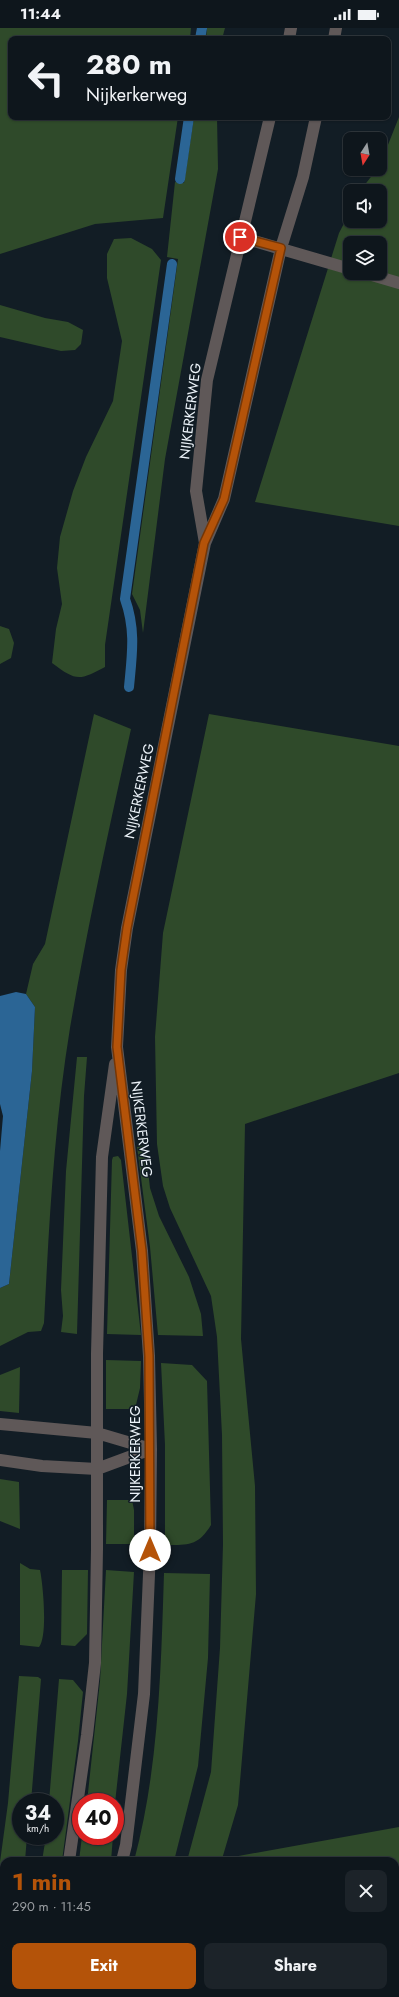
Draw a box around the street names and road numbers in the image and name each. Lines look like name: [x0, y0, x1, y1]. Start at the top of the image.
street label: NIJKERKERWEG: [174, 362, 206, 460]
street label: NIJKERKERWEG: [119, 741, 159, 840]
street label: NIJKERKERWEG: [126, 1080, 158, 1178]
street label: NIJKERKERWEG: [125, 1405, 145, 1502]

